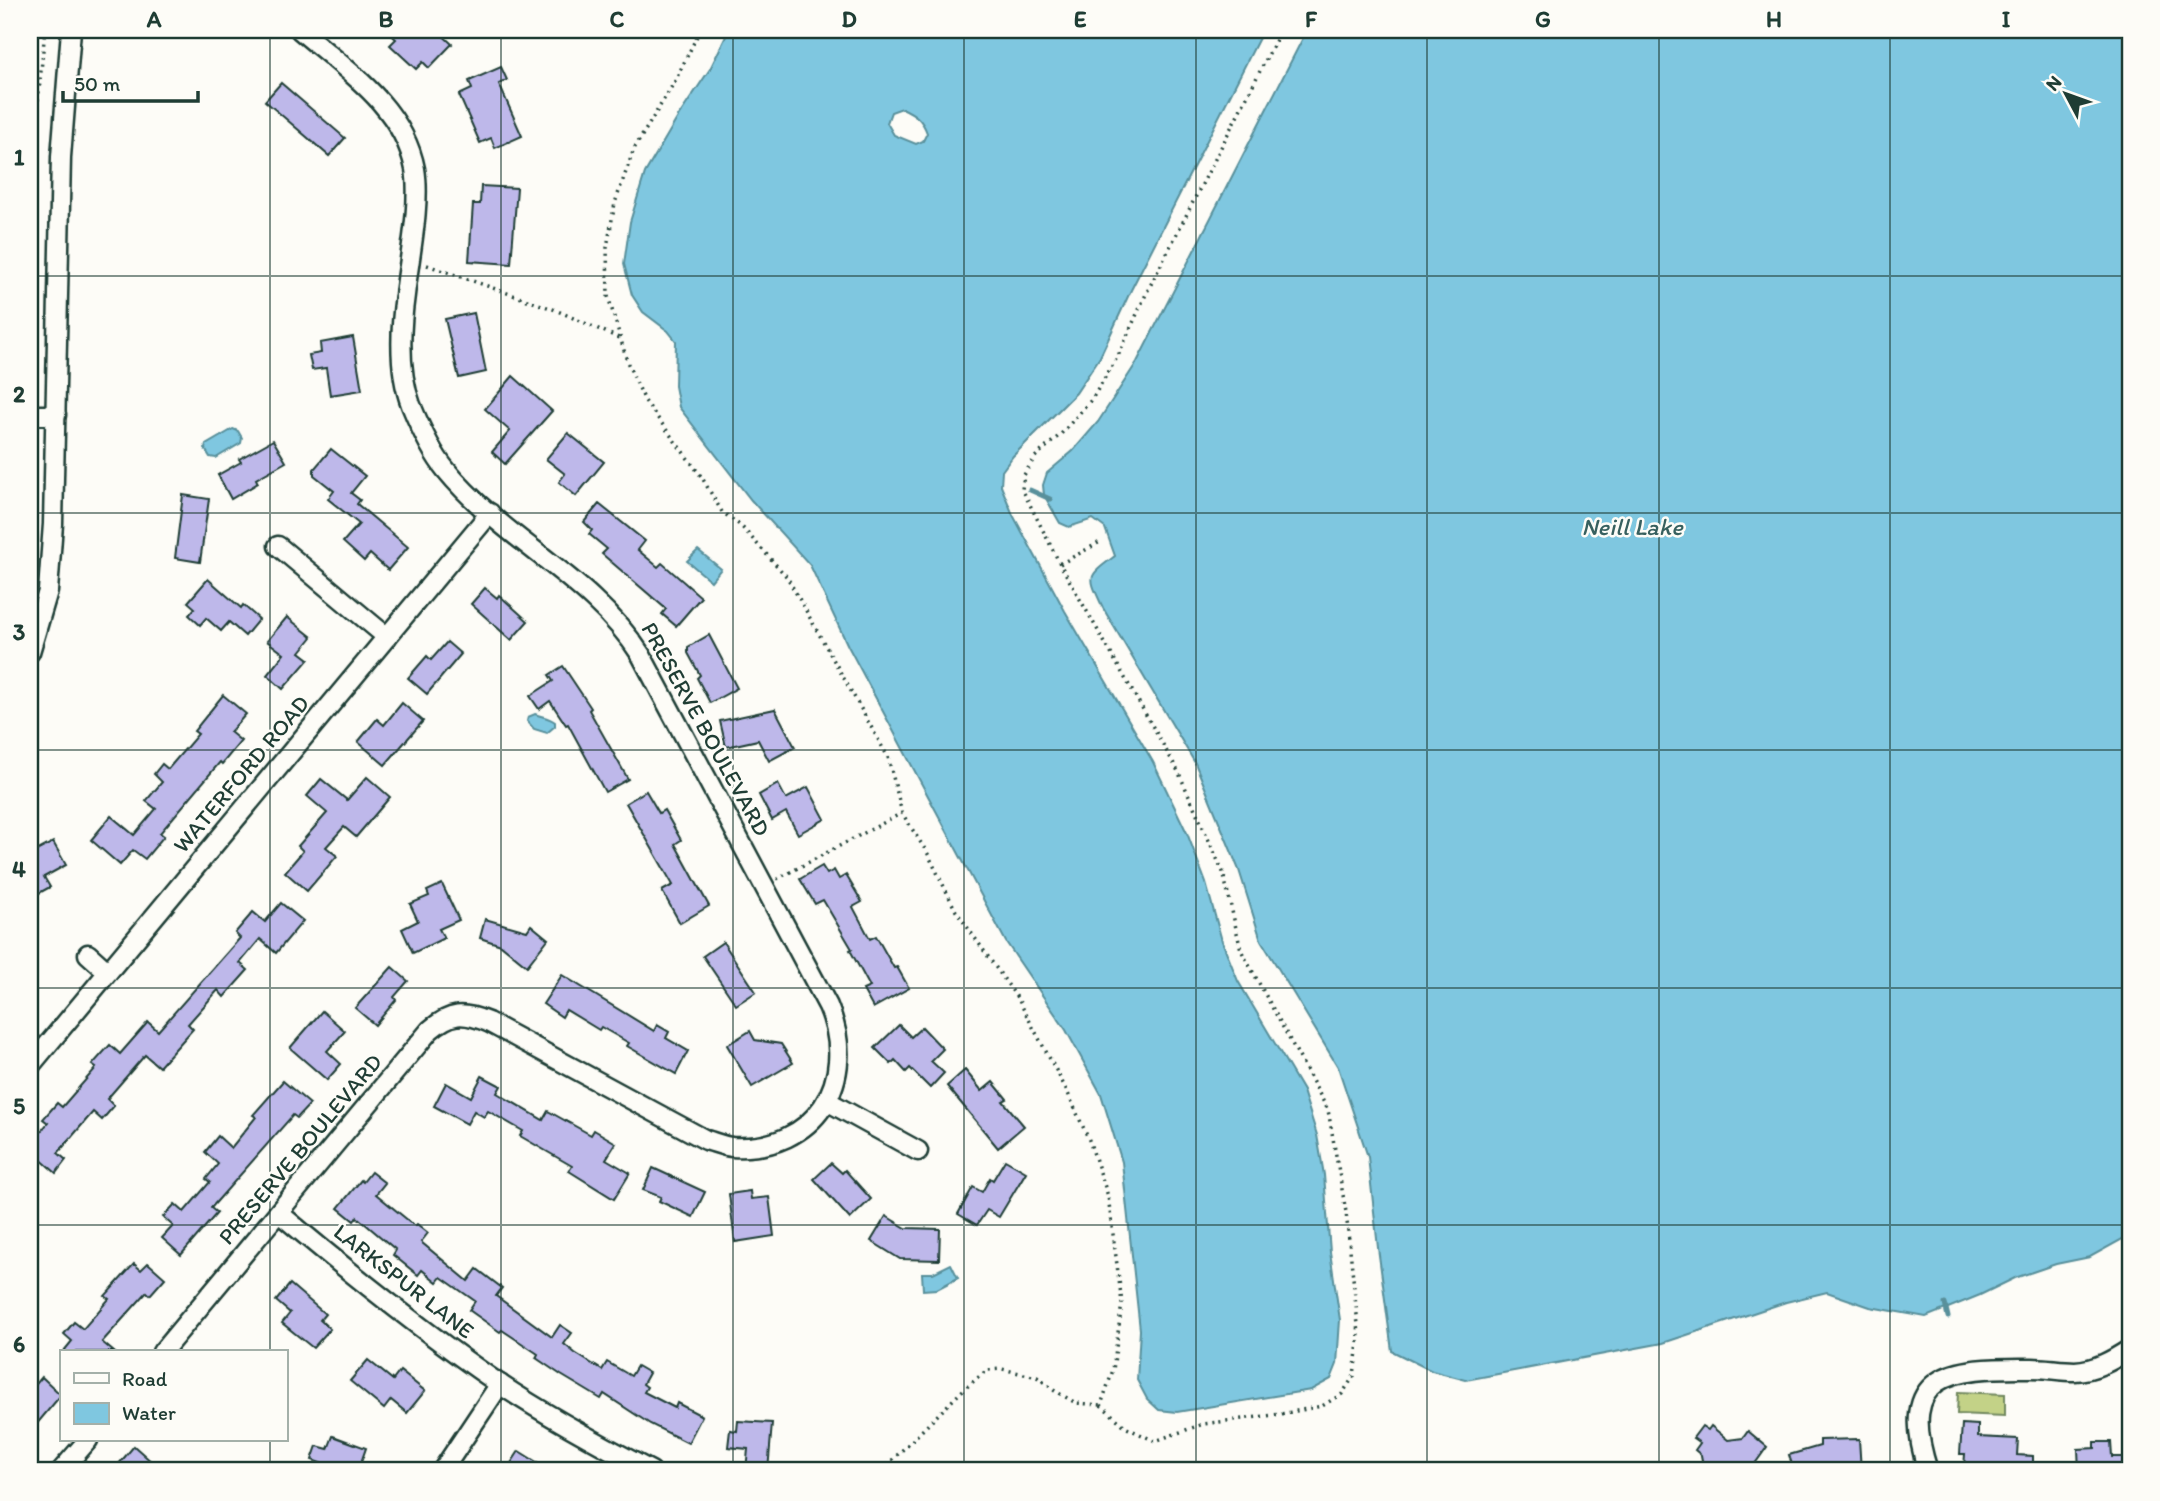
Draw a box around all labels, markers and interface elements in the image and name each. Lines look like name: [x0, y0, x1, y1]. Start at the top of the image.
text: A: [146, 5, 162, 33]
text: B: [379, 5, 394, 33]
text: C: [610, 5, 625, 33]
text: D: [841, 5, 857, 33]
text: E: [1074, 5, 1087, 33]
text: F: [1305, 5, 1318, 33]
text: G: [1535, 5, 1551, 33]
text: H: [1766, 5, 1782, 33]
text: I: [2002, 5, 2011, 33]
scale bar: [63, 60, 198, 104]
north arrow: [2030, 60, 2100, 130]
text: 50 m: [74, 71, 121, 96]
text: N: [2041, 71, 2066, 96]
text: 1: [14, 143, 25, 171]
text: 2: [13, 380, 26, 408]
water label: Neill Lake: [1581, 512, 1684, 541]
street label: PRESERVE BOULEVARD: [636, 617, 776, 841]
text: 3: [13, 618, 26, 646]
street label: WATERFORD ROAD: [167, 690, 315, 858]
text: 4: [12, 855, 26, 883]
street label: PRESERVE BOULEVARD: [212, 1048, 388, 1250]
text: 5: [13, 1092, 25, 1120]
street label: LARKSPUR LANE: [328, 1217, 480, 1345]
text: 6: [13, 1330, 25, 1358]
legend: [60, 1350, 287, 1442]
text: Road: [122, 1366, 168, 1391]
text: Water: [122, 1400, 176, 1425]

